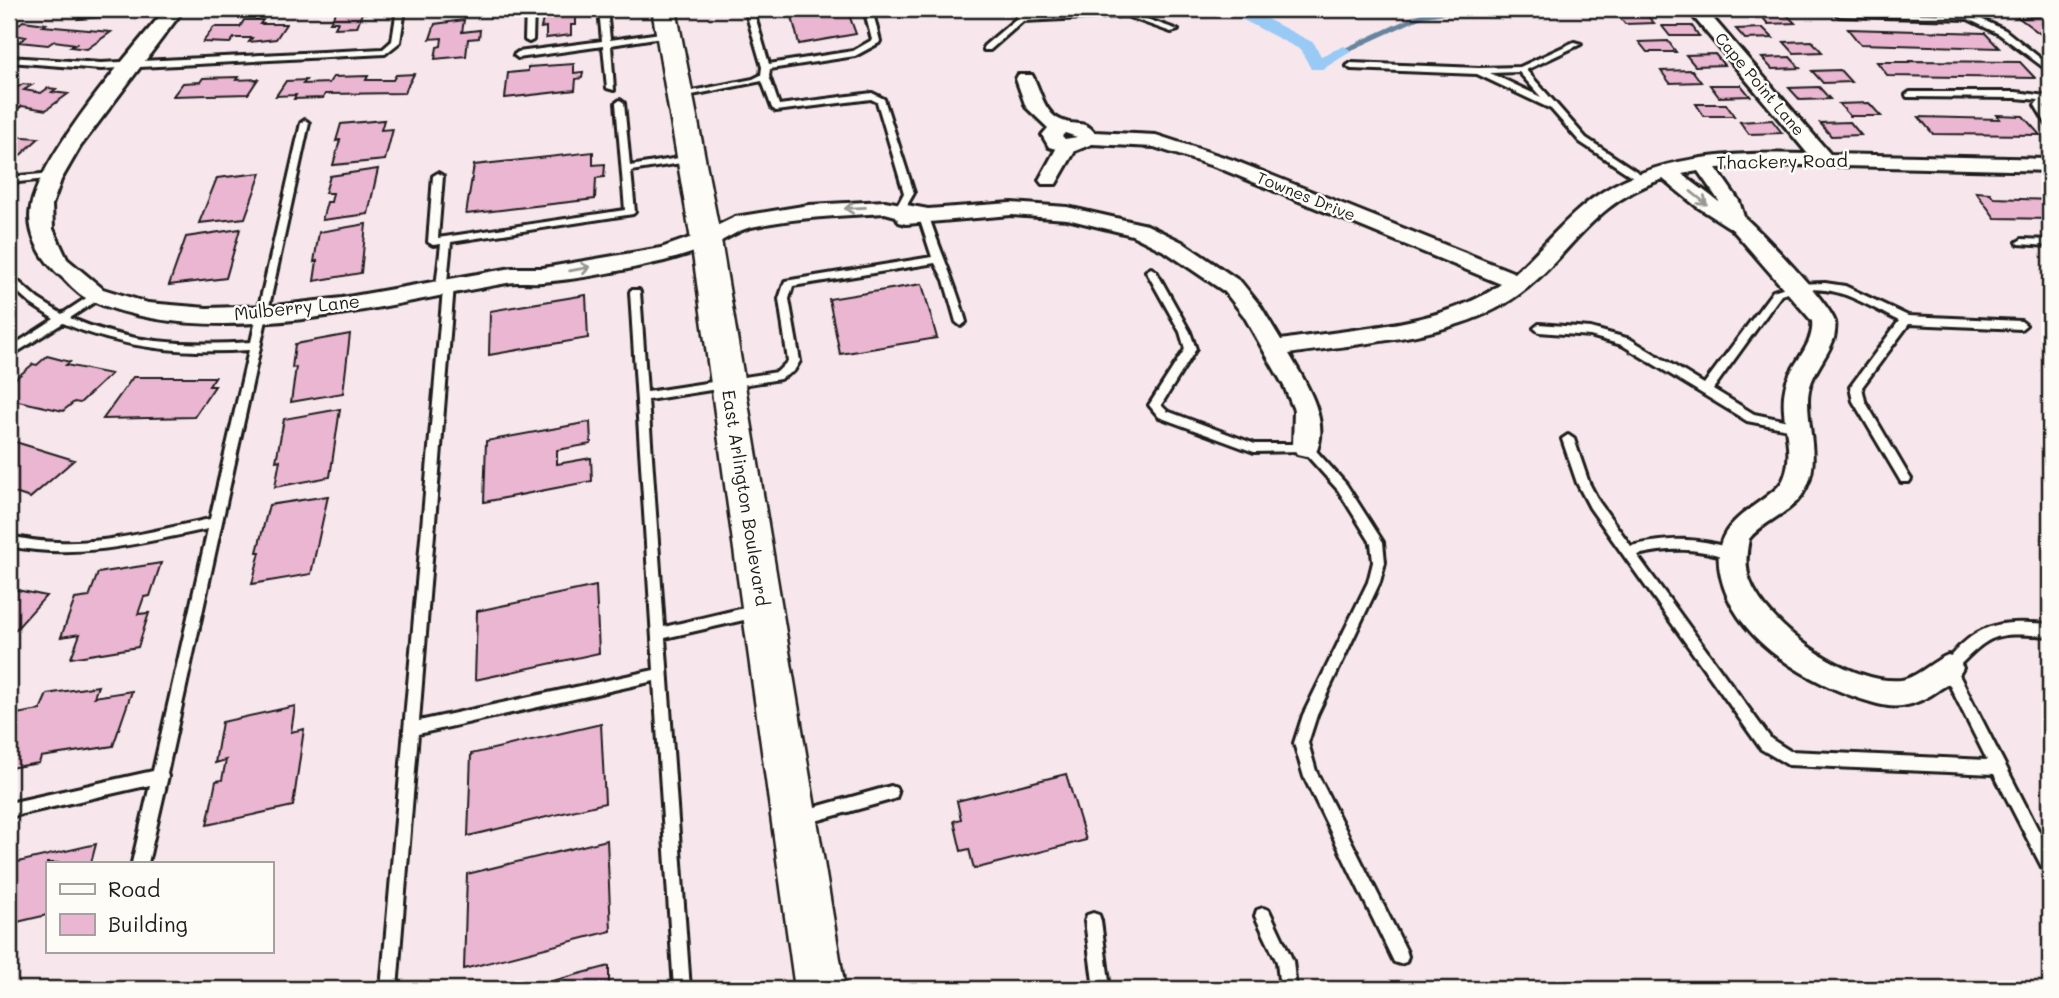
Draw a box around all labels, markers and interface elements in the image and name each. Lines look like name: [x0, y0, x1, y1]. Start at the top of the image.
street label: Cape Point Lane: [1711, 28, 1810, 140]
street label: Thackery Road: [1716, 148, 1848, 174]
street label: Townes Drive: [1254, 166, 1359, 225]
one-way arrow: [1689, 190, 1707, 205]
one-way arrow: [844, 201, 867, 214]
one-way arrow: [568, 262, 591, 275]
street label: Mulberry Lane: [233, 288, 361, 326]
street label: East Arlington Boulevard: [717, 388, 775, 608]
legend: [46, 862, 273, 953]
text: Road: [108, 875, 160, 902]
text: Building: [108, 910, 188, 937]

